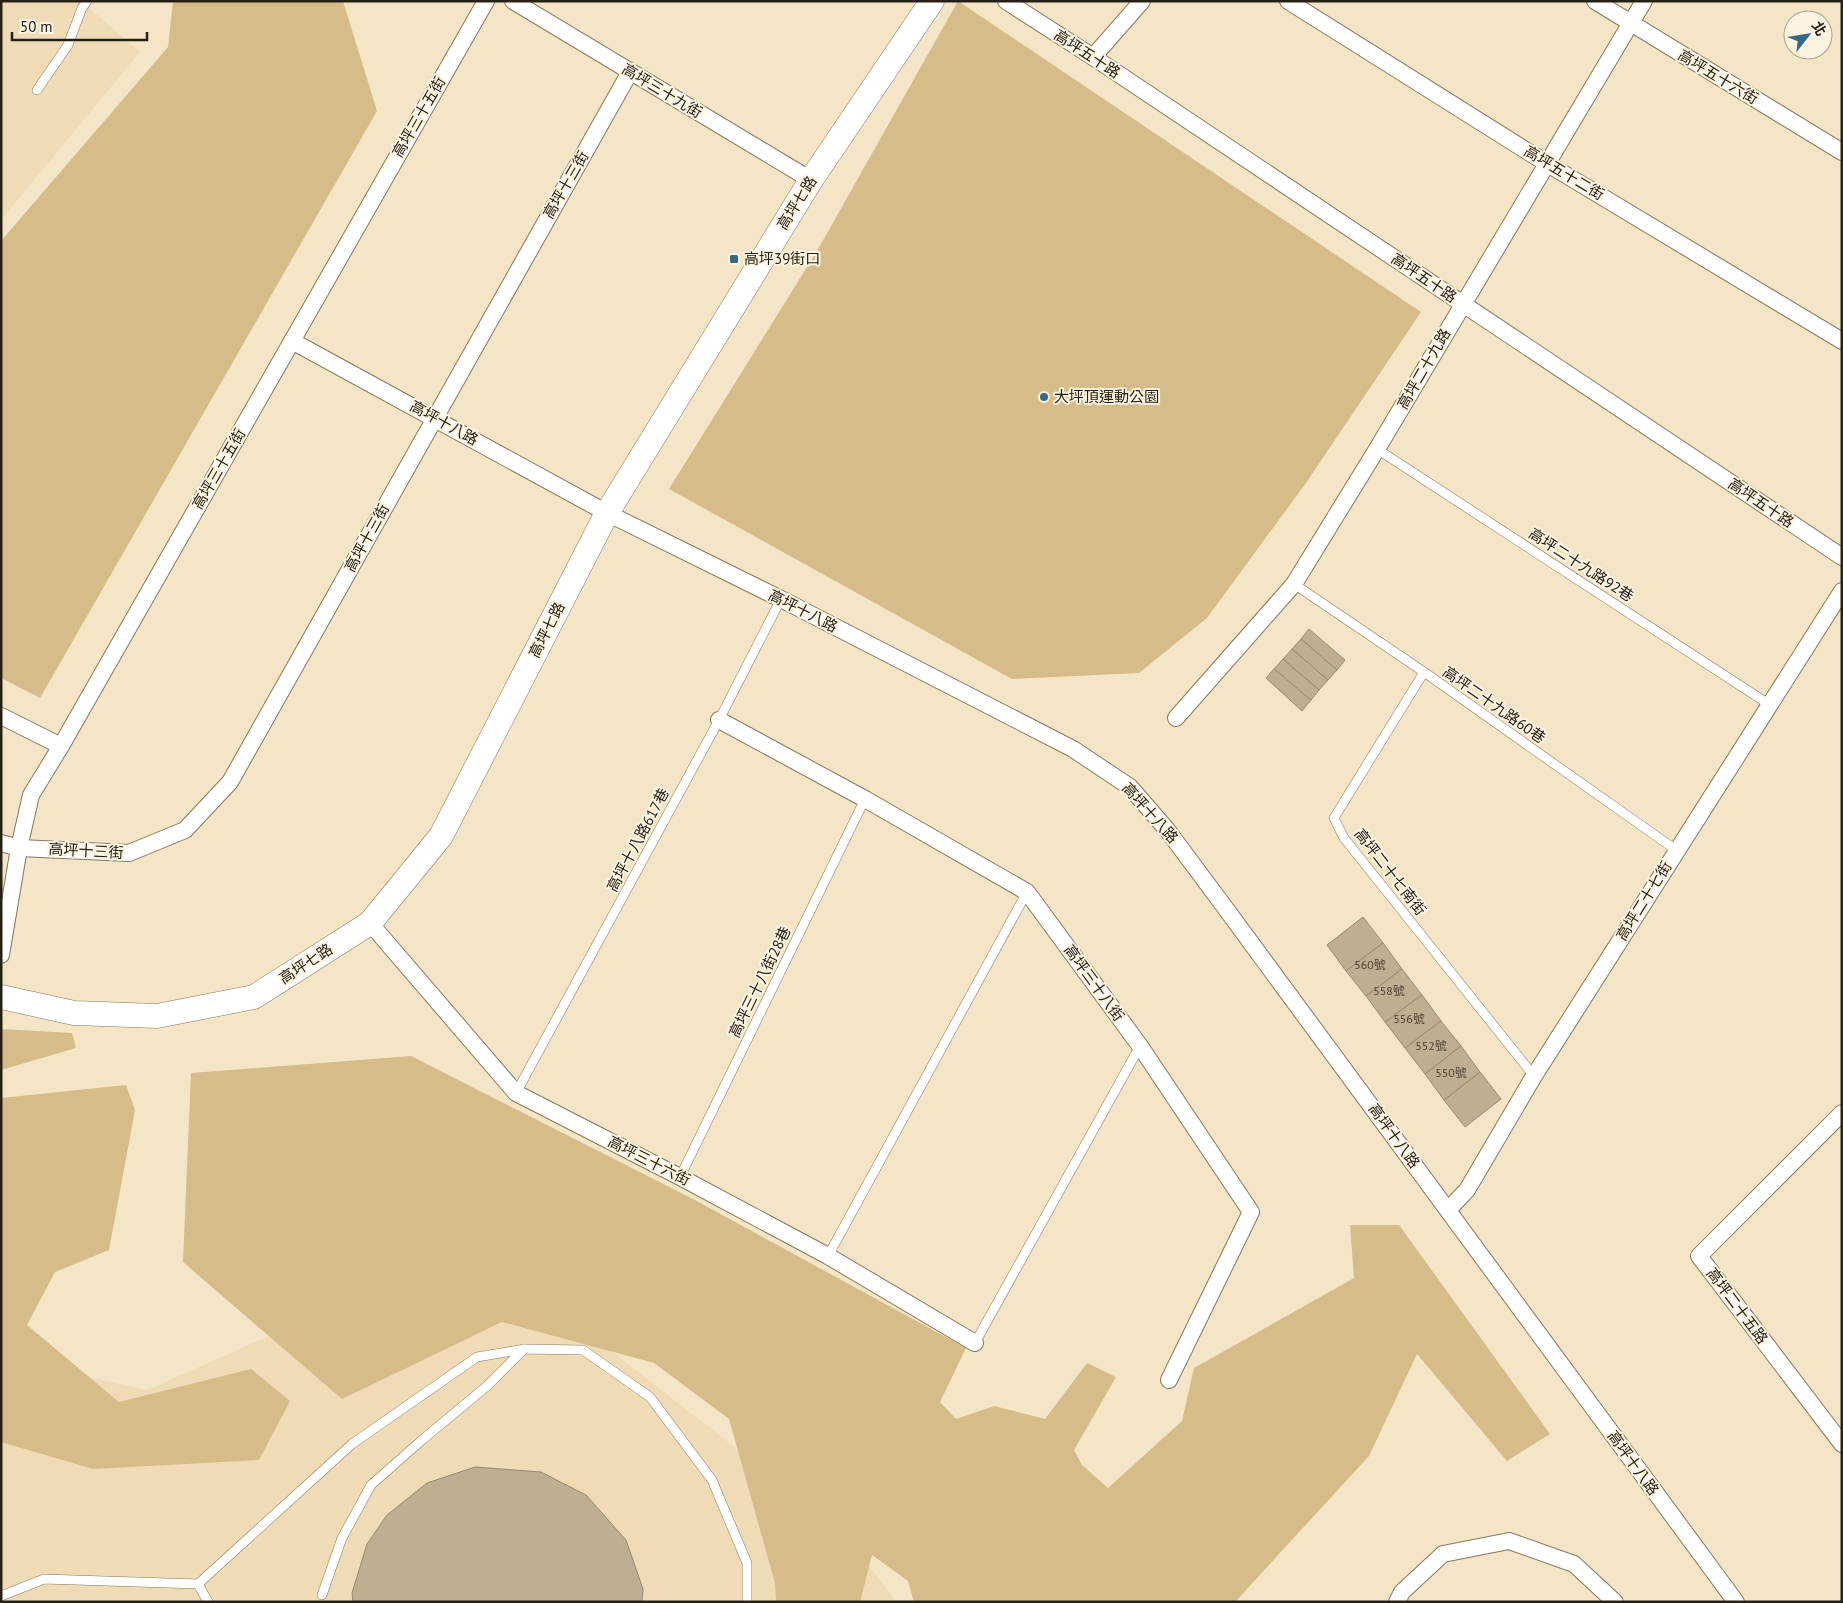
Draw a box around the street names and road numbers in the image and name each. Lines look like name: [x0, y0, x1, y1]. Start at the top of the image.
street label: 高坪五十路: [1051, 25, 1124, 82]
street label: 高坪五十六街: [1675, 45, 1762, 108]
street label: 高坪三十九街: [619, 59, 706, 122]
street label: 高坪三十五街: [388, 73, 449, 160]
street label: 高坪五十二街: [1521, 141, 1608, 204]
street label: 高坪十三街: [539, 148, 593, 222]
street label: 高坪七路: [773, 172, 821, 233]
street label: 高坪五十路: [1388, 249, 1461, 306]
street label: 高坪二十九路: [1393, 325, 1454, 412]
street label: 高坪十八路: [407, 396, 482, 449]
street label: 高坪三十五街: [188, 425, 249, 512]
street label: 高坪五十路: [1725, 474, 1798, 531]
street label: 高坪十三街: [340, 500, 393, 575]
street label: 高坪二十九路92巷: [1525, 524, 1637, 606]
street label: 高坪十八路: [765, 585, 841, 636]
street label: 高坪七路: [524, 599, 569, 661]
street label: 高坪二十九路60巷: [1439, 662, 1549, 747]
street label: 高坪十八路: [1118, 778, 1183, 847]
street label: 高坪十八路617巷: [602, 785, 673, 895]
street label: 高坪二十七南街: [1351, 824, 1430, 919]
street label: 高坪十三街: [48, 839, 124, 862]
street label: 高坪二十七街: [1612, 858, 1675, 944]
street label: 高坪三十八街28巷: [724, 923, 795, 1040]
street label: 高坪七路: [275, 939, 336, 988]
street label: 高坪三十八街: [1060, 941, 1129, 1025]
street label: 高坪十八路: [1365, 1100, 1424, 1172]
street label: 高坪三十六街: [605, 1132, 694, 1189]
street label: 高坪二十五路: [1703, 1264, 1772, 1347]
street label: 高坪十八路: [1604, 1427, 1663, 1499]

